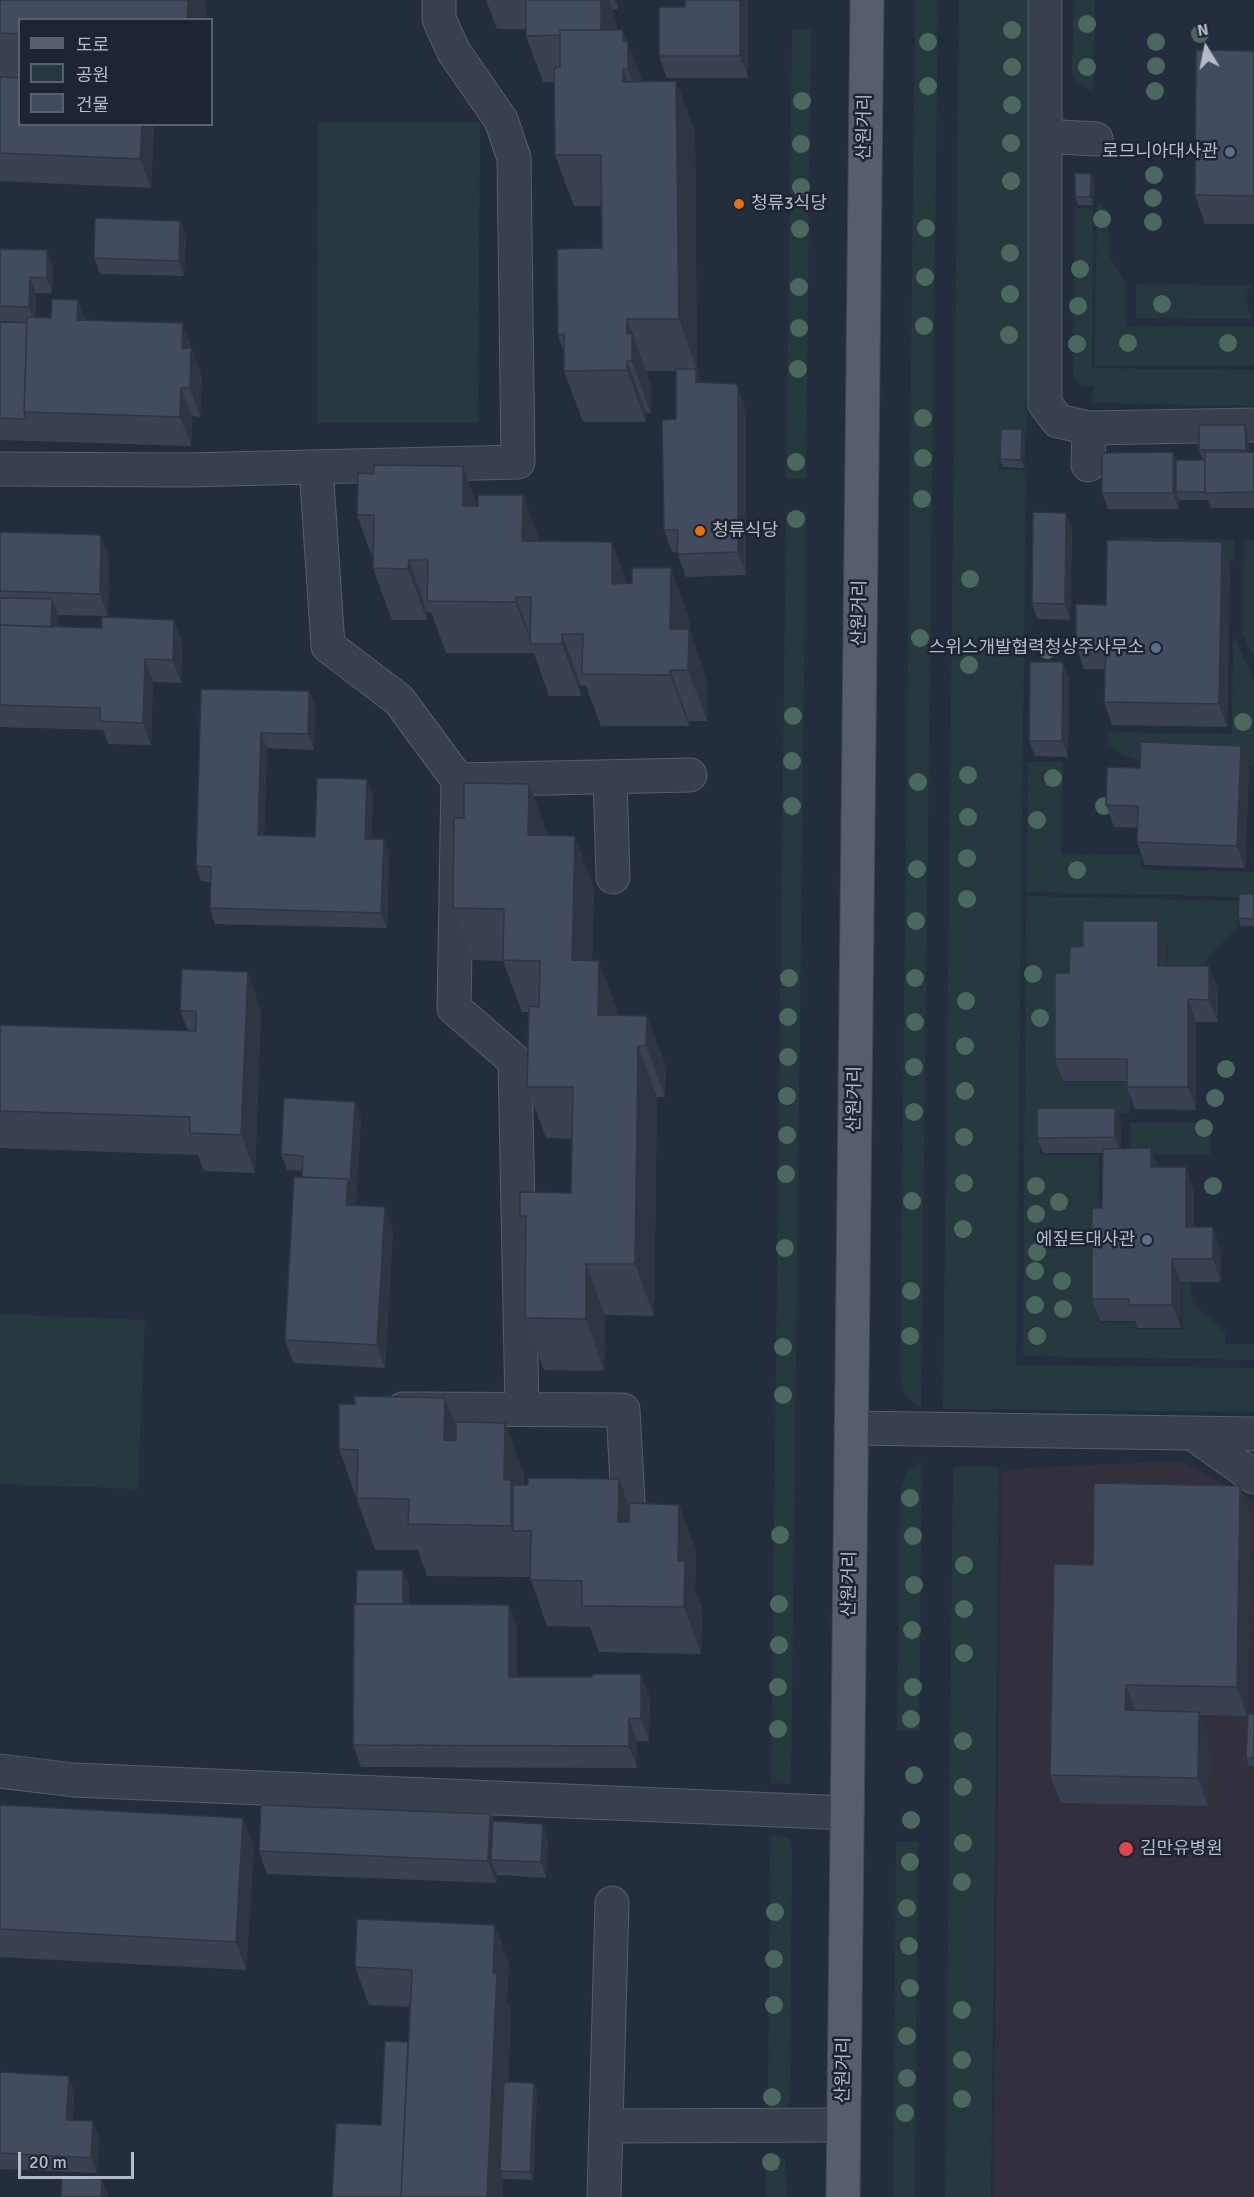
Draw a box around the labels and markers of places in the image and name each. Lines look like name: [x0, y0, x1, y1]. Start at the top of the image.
place label: 로므니아대사관: [1102, 141, 1218, 163]
marker: 로므니아대사관: [1223, 145, 1237, 159]
place label: 청류3식당: [751, 193, 827, 215]
marker: 청류3식당: [732, 197, 746, 211]
place label: 청류식당: [712, 520, 778, 542]
marker: 청류식당: [693, 524, 707, 538]
place label: 스위스개발협력청상주사무소: [929, 637, 1144, 659]
marker: 스위스개발협력청상주사무소: [1149, 641, 1163, 655]
place label: 에짚트대사관: [1036, 1229, 1135, 1251]
marker: 에짚트대사관: [1140, 1233, 1154, 1247]
place label: 김만유병원: [1140, 1838, 1223, 1860]
marker: 김만유병원: [1117, 1840, 1135, 1858]

